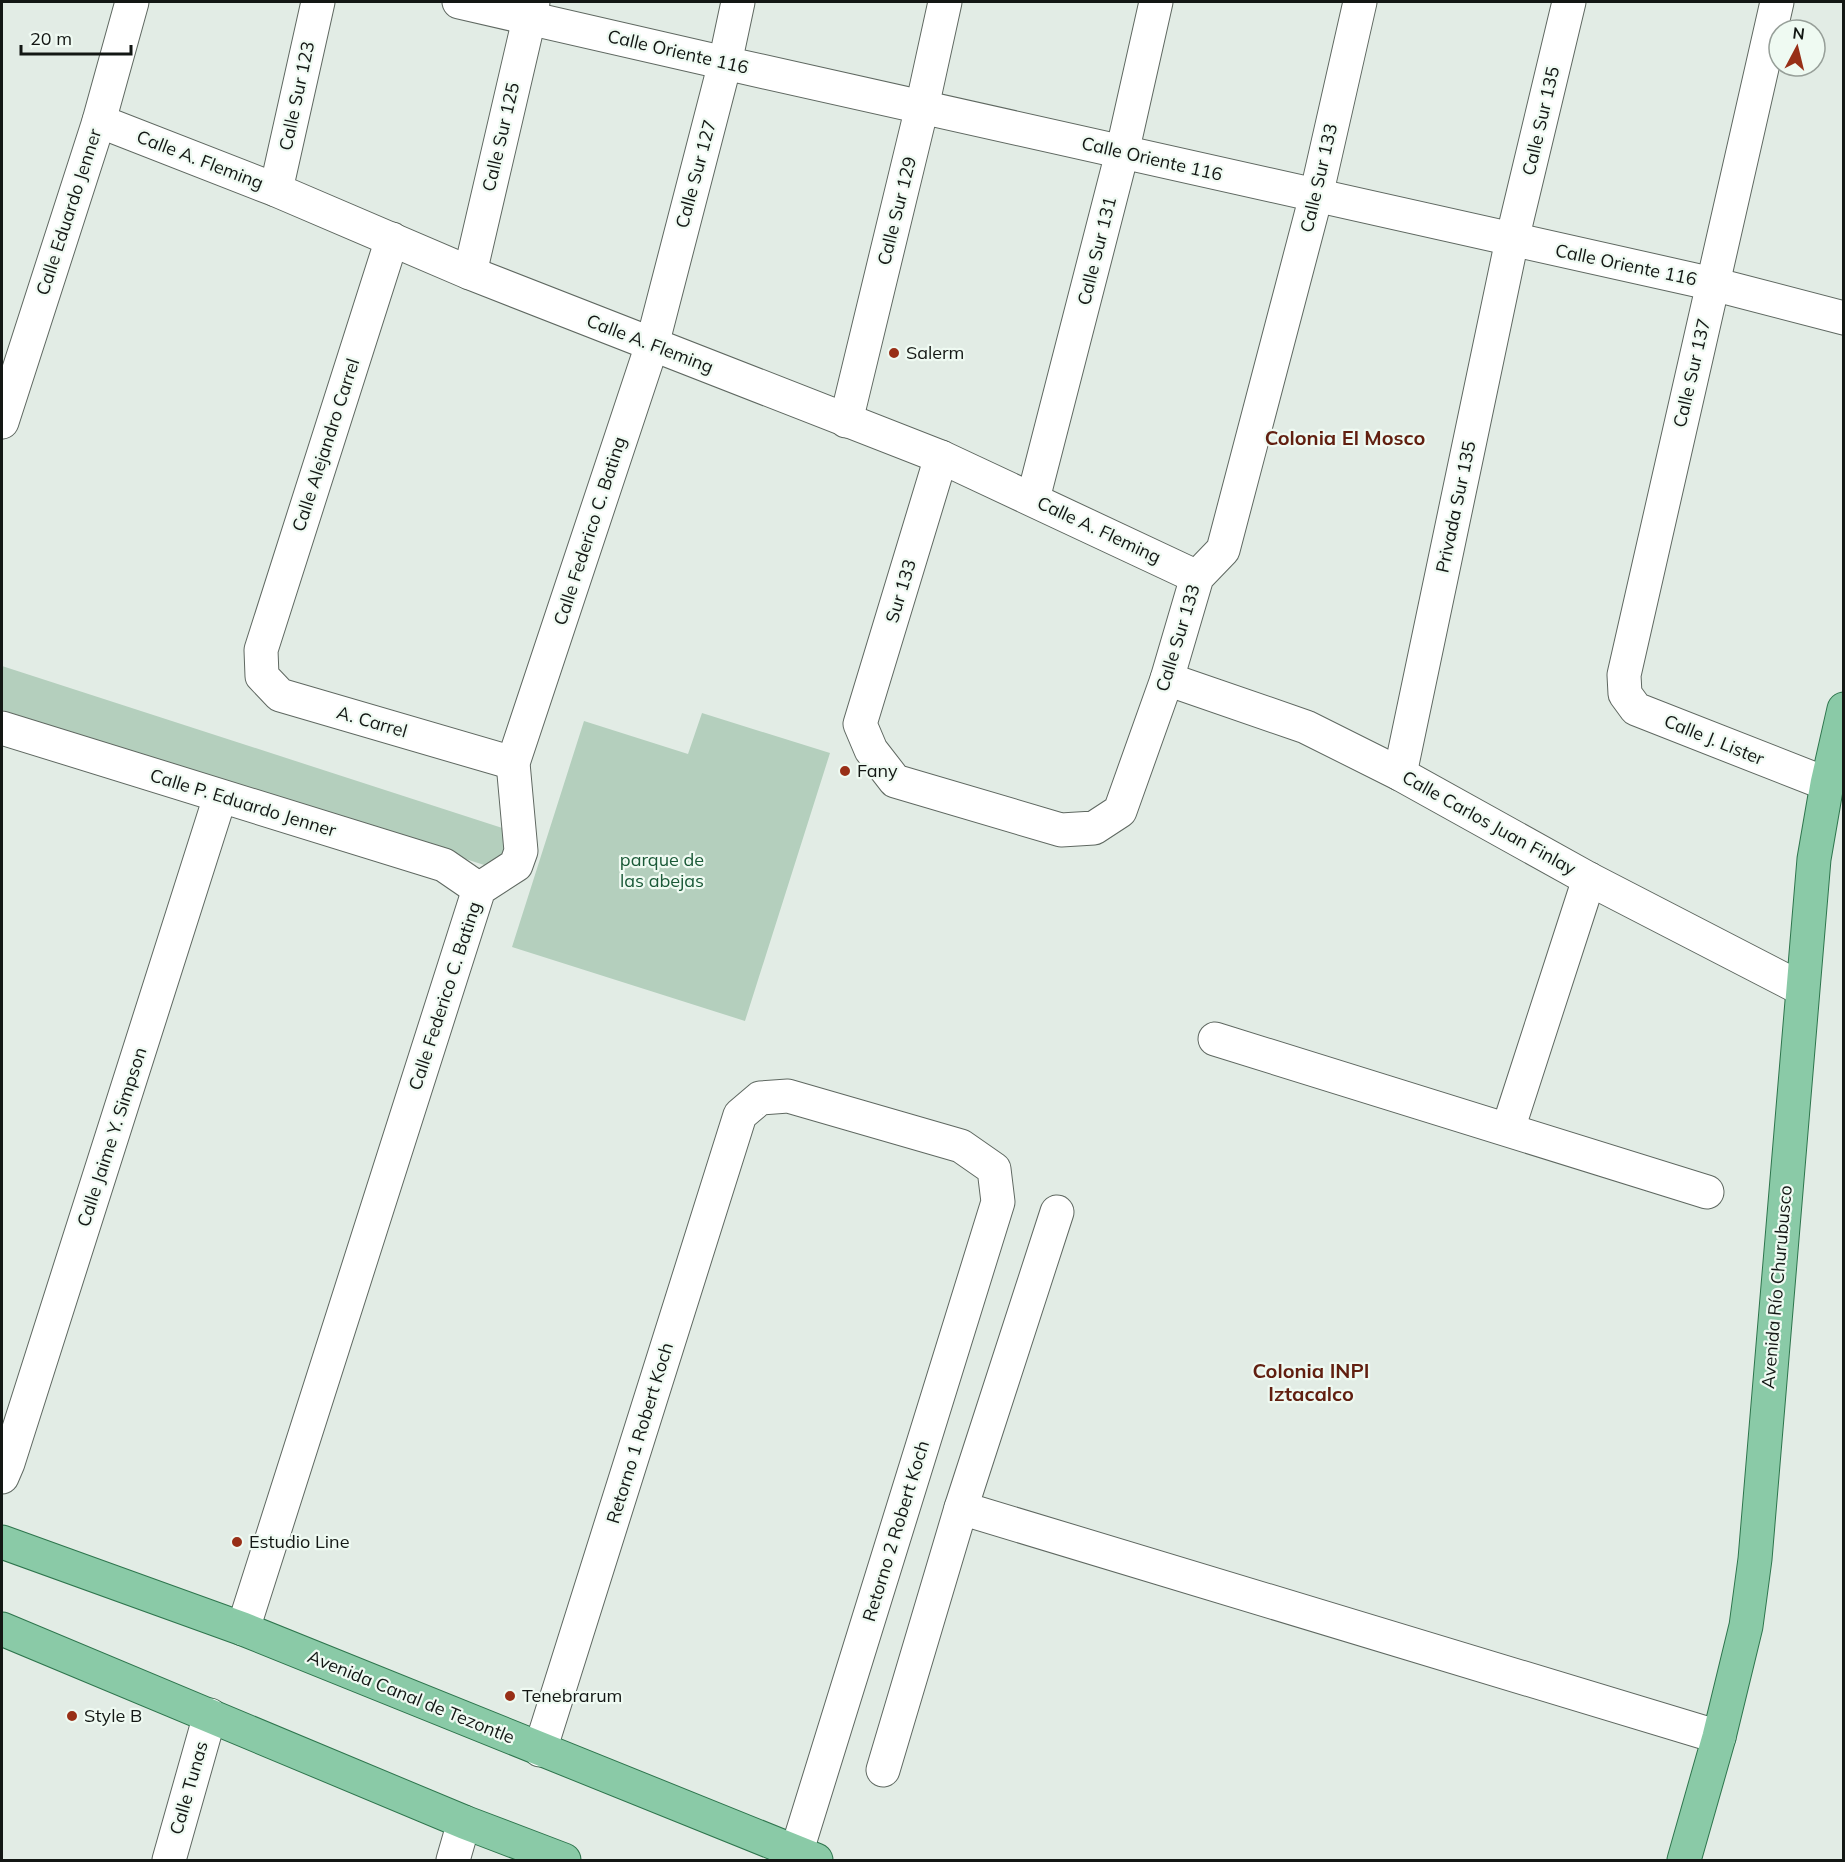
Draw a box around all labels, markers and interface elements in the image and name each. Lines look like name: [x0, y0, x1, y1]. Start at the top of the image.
scale bar: [21, 18, 130, 56]
north arrow: [1767, 18, 1827, 78]
text: N: [1792, 22, 1806, 44]
street label: Calle Oriente 116: [605, 24, 751, 79]
text: 20 m: [30, 27, 72, 50]
street label: Calle Sur 123: [274, 39, 319, 153]
street label: Calle Sur 135: [1517, 64, 1564, 178]
street label: Calle Sur 125: [477, 80, 524, 194]
street label: Calle Sur 127: [670, 117, 721, 231]
street label: Calle Sur 133: [1295, 121, 1342, 235]
street label: Calle Eduardo Jenner: [31, 125, 106, 298]
street label: Calle A. Fleming: [134, 125, 267, 194]
street label: Calle Oriente 116: [1079, 131, 1225, 186]
street label: Calle Sur 129: [872, 154, 921, 268]
street label: Calle Sur 131: [1072, 194, 1121, 308]
street label: Calle Oriente 116: [1553, 238, 1699, 291]
street label: Calle A. Fleming: [584, 309, 717, 378]
street label: Calle Sur 137: [1668, 316, 1715, 430]
place label: Salerm: [906, 341, 964, 364]
marker: Salerm: [887, 346, 901, 360]
street label: Calle Alejandro Carrel: [287, 355, 364, 534]
district label: Colonia El Mosco: [1265, 425, 1425, 450]
street label: Calle Federico C. Bating: [548, 434, 631, 628]
street label: Privada Sur 135: [1430, 439, 1481, 575]
street label: Calle A. Fleming: [1034, 491, 1165, 568]
street label: Sur 133: [880, 556, 921, 625]
street label: Calle Sur 133: [1150, 581, 1205, 694]
street label: A. Carrel: [334, 701, 410, 743]
street label: Calle J. Lister: [1661, 709, 1768, 770]
place label: Fany: [857, 759, 898, 782]
street label: Calle P. Eduardo Jenner: [147, 763, 339, 842]
marker: Fany: [838, 764, 852, 778]
street label: Calle Carlos Juan Finlay: [1398, 765, 1581, 880]
park label: parque de las abejas: [620, 848, 704, 892]
street label: Calle Federico C. Bating: [403, 899, 486, 1093]
street label: Calle Jaime Y. Simpson: [72, 1044, 151, 1230]
street label: Avenida Río Churubusco: [1756, 1184, 1797, 1390]
street label: Retorno 1 Robert Koch: [601, 1340, 678, 1526]
district label: Colonia INPI Iztacalco: [1253, 1358, 1369, 1406]
street label: Retorno 2 Robert Koch: [857, 1438, 934, 1624]
place label: Estudio Line: [249, 1530, 349, 1553]
marker: Estudio Line: [230, 1535, 244, 1549]
street label: Avenida Canal de Tezontle: [304, 1644, 518, 1749]
place label: Tenebrarum: [522, 1684, 622, 1707]
marker: Tenebrarum: [503, 1689, 517, 1703]
place label: Style B: [84, 1704, 142, 1727]
marker: Style B: [65, 1709, 79, 1723]
street label: Calle Tunas: [164, 1738, 213, 1837]

